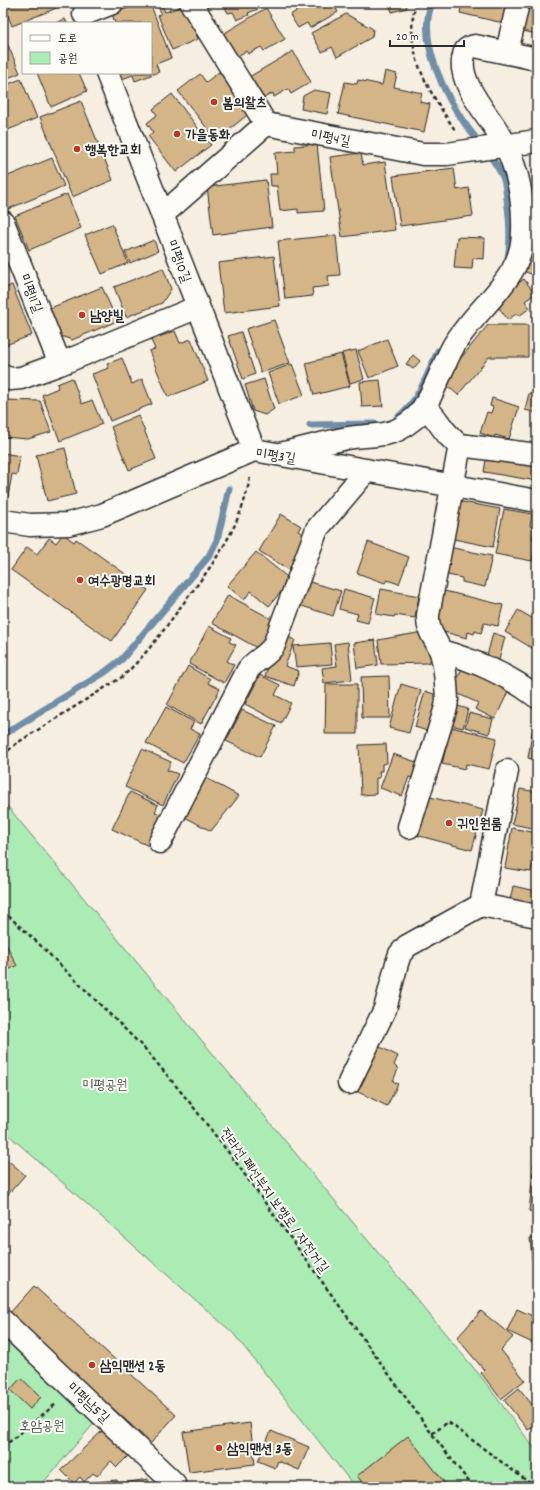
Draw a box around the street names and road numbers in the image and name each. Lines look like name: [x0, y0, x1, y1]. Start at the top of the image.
street label: 미평4길: [309, 125, 353, 153]
street label: 미평10길: [161, 237, 196, 287]
street label: 미평11길: [13, 271, 47, 317]
street label: 미평3길: [255, 444, 298, 470]
street label: 전라선 폐선부지 보행로 / 자전거길: [214, 1125, 333, 1278]
street label: 미평남5길: [62, 1379, 114, 1429]

